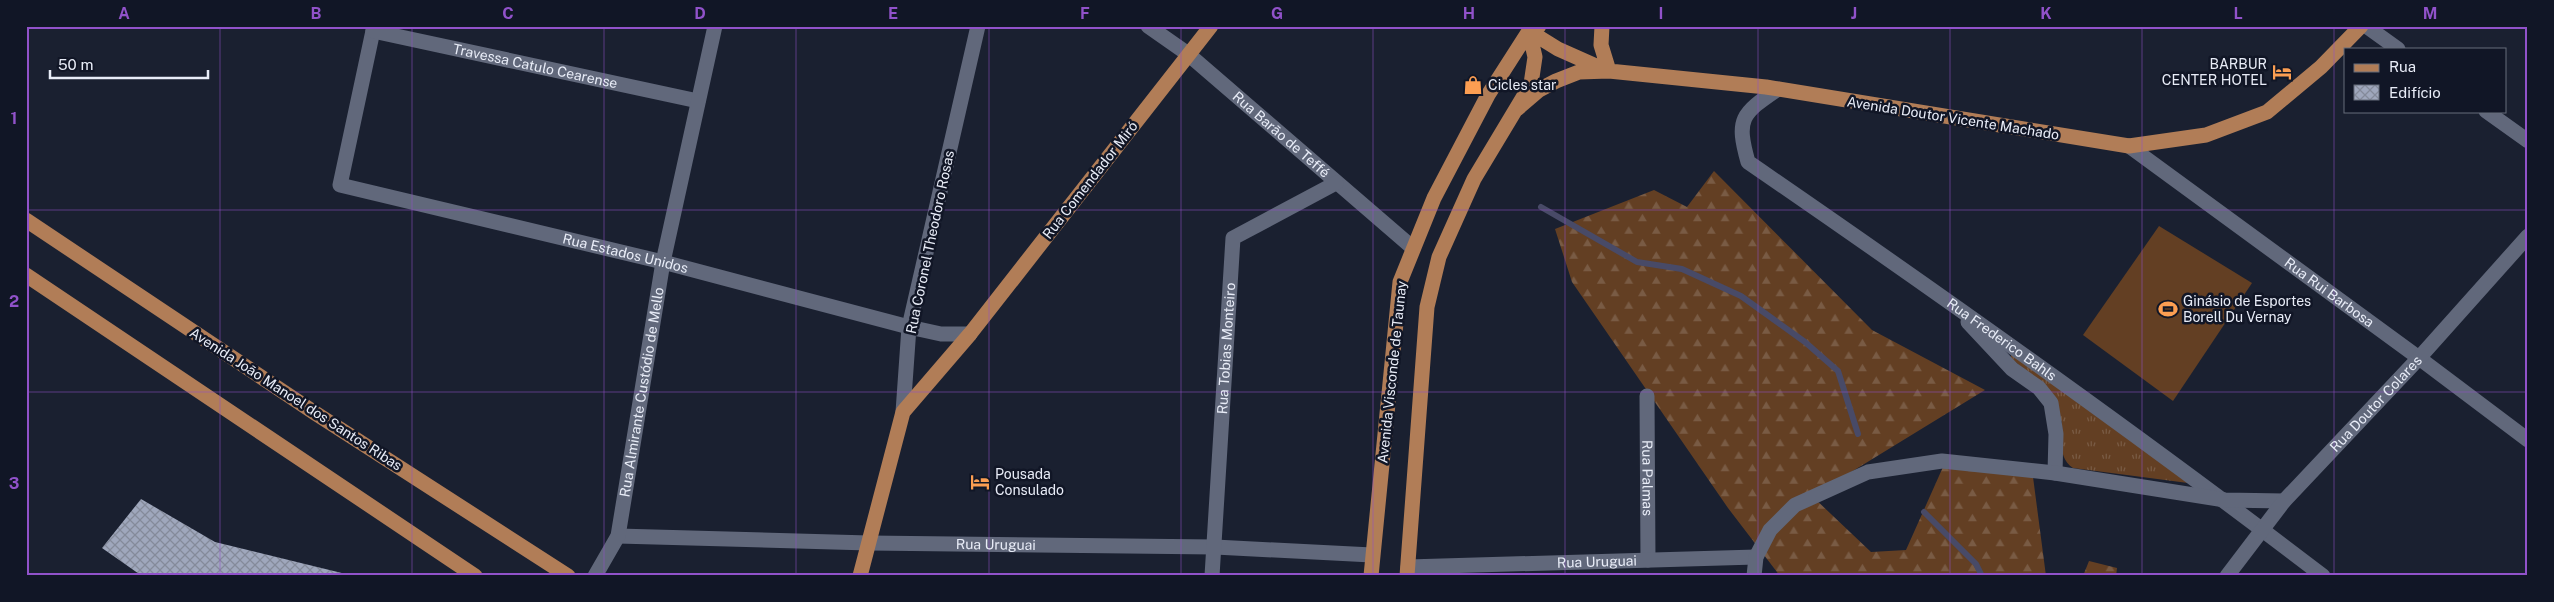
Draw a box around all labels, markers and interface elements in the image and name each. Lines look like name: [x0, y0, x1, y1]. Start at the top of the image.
text: A: [118, 4, 130, 23]
text: B: [311, 4, 322, 23]
text: C: [502, 4, 514, 23]
text: D: [694, 4, 706, 23]
text: E: [888, 4, 898, 23]
text: F: [1080, 4, 1090, 23]
text: G: [1271, 4, 1283, 23]
text: H: [1463, 4, 1475, 23]
text: I: [1659, 4, 1663, 23]
text: J: [1851, 4, 1857, 23]
text: K: [2040, 4, 2052, 23]
text: L: [2233, 4, 2243, 23]
text: M: [2423, 4, 2437, 23]
street label: Travessa Catulo Cearense: [451, 40, 619, 91]
scale bar: [50, 48, 208, 80]
legend: [2344, 48, 2506, 112]
text: 50 m: [58, 56, 93, 73]
place label: BARBUR CENTER HOTEL: [2162, 56, 2267, 88]
text: Rua: [2389, 58, 2416, 75]
hotel icon: BARBUR CENTER HOTEL: [2271, 61, 2293, 83]
shop icon: Cicles star: [1462, 74, 1484, 96]
place label: Cicles star: [1488, 77, 1556, 93]
text: Edifício: [2389, 84, 2441, 101]
street label: Rua Barão de Teffé: [1229, 88, 1333, 181]
street label: Avenida Doutor Vicente Machado: [1846, 93, 2060, 143]
text: 1: [11, 109, 17, 128]
street label: Rua Comendador Miró: [1039, 118, 1141, 242]
street label: Rua Coronel Theodoro Rosas: [903, 149, 957, 335]
street label: Rua Estados Unidos: [561, 230, 690, 276]
street label: Rua Rui Barbosa: [2281, 254, 2377, 330]
street label: Avenida Visconde de Taunay: [1374, 279, 1410, 464]
street label: Rua Tobias Monteiro: [1214, 282, 1238, 415]
street label: Rua Almirante Custódio de Mello: [617, 286, 667, 498]
text: 2: [9, 292, 19, 311]
place label: Ginásio de Esportes Borell Du Vernay: [2183, 293, 2311, 325]
street label: Rua Frederico Bahls: [1944, 295, 2060, 384]
sports icon: Ginásio de Esportes Borell Du Vernay: [2157, 298, 2179, 320]
street label: Avenida João Manoel dos Santos Ribas: [187, 324, 405, 474]
street label: Rua Doutor Colares: [2327, 352, 2425, 455]
street label: Rua Palmas: [1639, 440, 1656, 516]
place label: Pousada Consulado: [995, 466, 1064, 498]
hotel icon: Pousada Consulado: [969, 471, 991, 493]
text: 3: [9, 474, 19, 493]
street label: Rua Uruguai: [956, 536, 1036, 553]
street label: Rua Uruguai: [1557, 552, 1637, 571]

